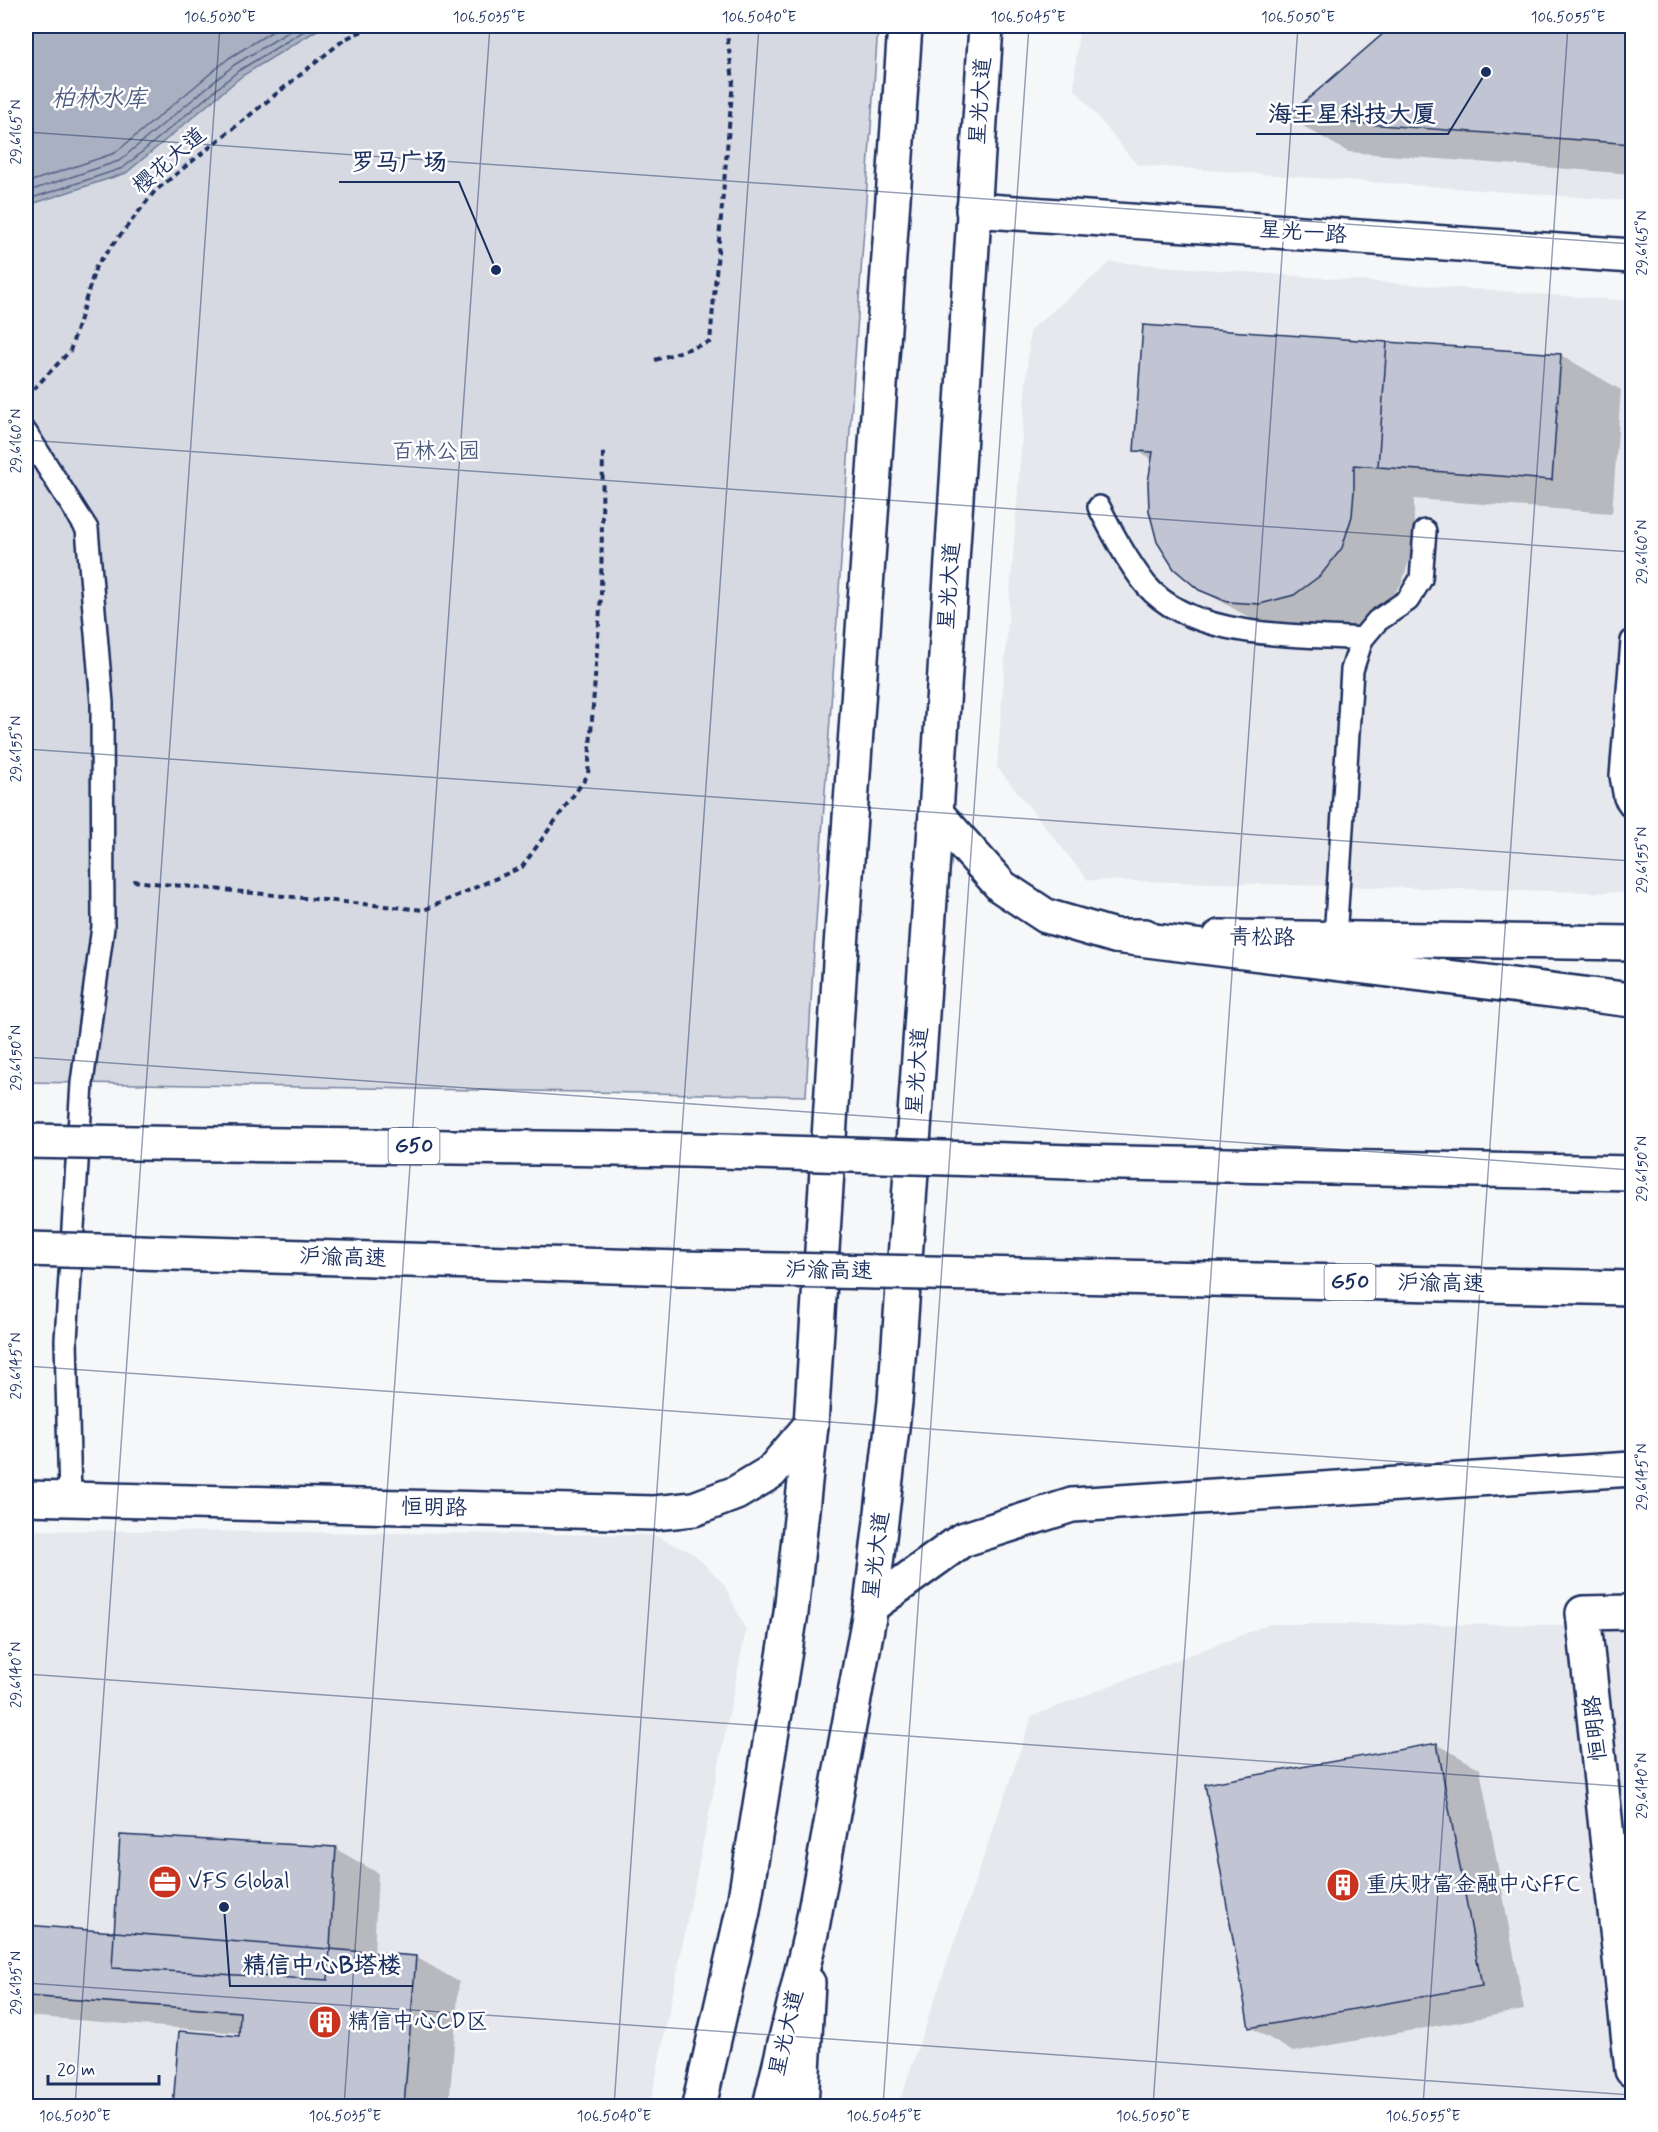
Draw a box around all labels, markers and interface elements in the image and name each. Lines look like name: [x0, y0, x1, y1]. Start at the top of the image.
text: 106.5030°E: [184, 8, 256, 28]
text: 106.5035°E: [453, 8, 525, 28]
text: 106.5040°E: [722, 8, 796, 28]
text: 106.5045°E: [990, 8, 1066, 28]
text: 106.5050°E: [1261, 8, 1335, 28]
text: 106.5055°E: [1531, 8, 1606, 28]
street label: 星光大道: [964, 56, 998, 146]
water label: 柏林水库: [51, 84, 149, 115]
callout: 海王星科技大厦: [1256, 92, 1448, 134]
text: 29.6165°N: [7, 99, 27, 165]
text: 海王星科技大厦: [1268, 100, 1436, 131]
street label: 樱花大道: [128, 122, 212, 200]
callout: 罗马广场: [339, 140, 459, 182]
text: 罗马广场: [351, 148, 447, 179]
text: 29.6165°N: [1633, 210, 1653, 276]
street label: 星光一路: [1258, 216, 1348, 250]
text: 29.6160°N: [7, 409, 27, 473]
park label: 百林公园: [392, 438, 480, 466]
text: 29.6160°N: [1633, 520, 1653, 584]
street label: 星光大道: [933, 541, 967, 631]
text: 29.6155°N: [7, 716, 27, 782]
text: 29.6155°N: [1633, 827, 1653, 893]
street label: 青松路: [1229, 923, 1295, 953]
text: 29.6150°N: [7, 1025, 27, 1091]
street label: 星光大道: [901, 1026, 935, 1116]
road number: G50: [388, 1128, 440, 1164]
text: 29.6150°N: [1633, 1136, 1653, 1202]
street label: 沪渝高速: [299, 1242, 387, 1274]
street label: 沪渝高速: [785, 1256, 873, 1286]
road number: G50: [1324, 1264, 1376, 1300]
street label: 沪渝高速: [1397, 1269, 1485, 1299]
text: 29.6145°N: [7, 1333, 27, 1399]
text: 29.6145°N: [1633, 1444, 1653, 1510]
street label: 恒明路: [401, 1493, 467, 1523]
street label: 星光大道: [858, 1510, 896, 1600]
text: 29.6140°N: [7, 1642, 27, 1708]
street label: 恒明路: [1579, 1694, 1613, 1762]
text: 29.6140°N: [1633, 1753, 1653, 1819]
office icon: VFS Global: [147, 1864, 183, 1900]
building icon: 重庆财富金融中心FFC: [1325, 1867, 1361, 1903]
place label: VFS Global: [188, 1868, 290, 1896]
place label: 重庆财富金融中心FFC: [1366, 1871, 1580, 1899]
callout: 精信中心B塔楼: [230, 1944, 413, 1986]
text: 29.6135°N: [7, 1951, 27, 2015]
text: 精信中心B塔楼: [242, 1951, 402, 1982]
street label: 星光大道: [763, 1987, 811, 2079]
building icon: 精信中心CD区: [307, 2004, 343, 2040]
place label: 精信中心CD区: [348, 2008, 488, 2036]
scale bar: [48, 2048, 159, 2086]
text: 20 m: [57, 2058, 95, 2082]
text: 106.5030°E: [39, 2107, 111, 2127]
text: 106.5035°E: [309, 2107, 381, 2127]
text: 106.5040°E: [577, 2107, 651, 2127]
text: 106.5045°E: [846, 2107, 922, 2127]
text: 106.5050°E: [1116, 2107, 1190, 2127]
text: 106.5055°E: [1386, 2107, 1461, 2127]

